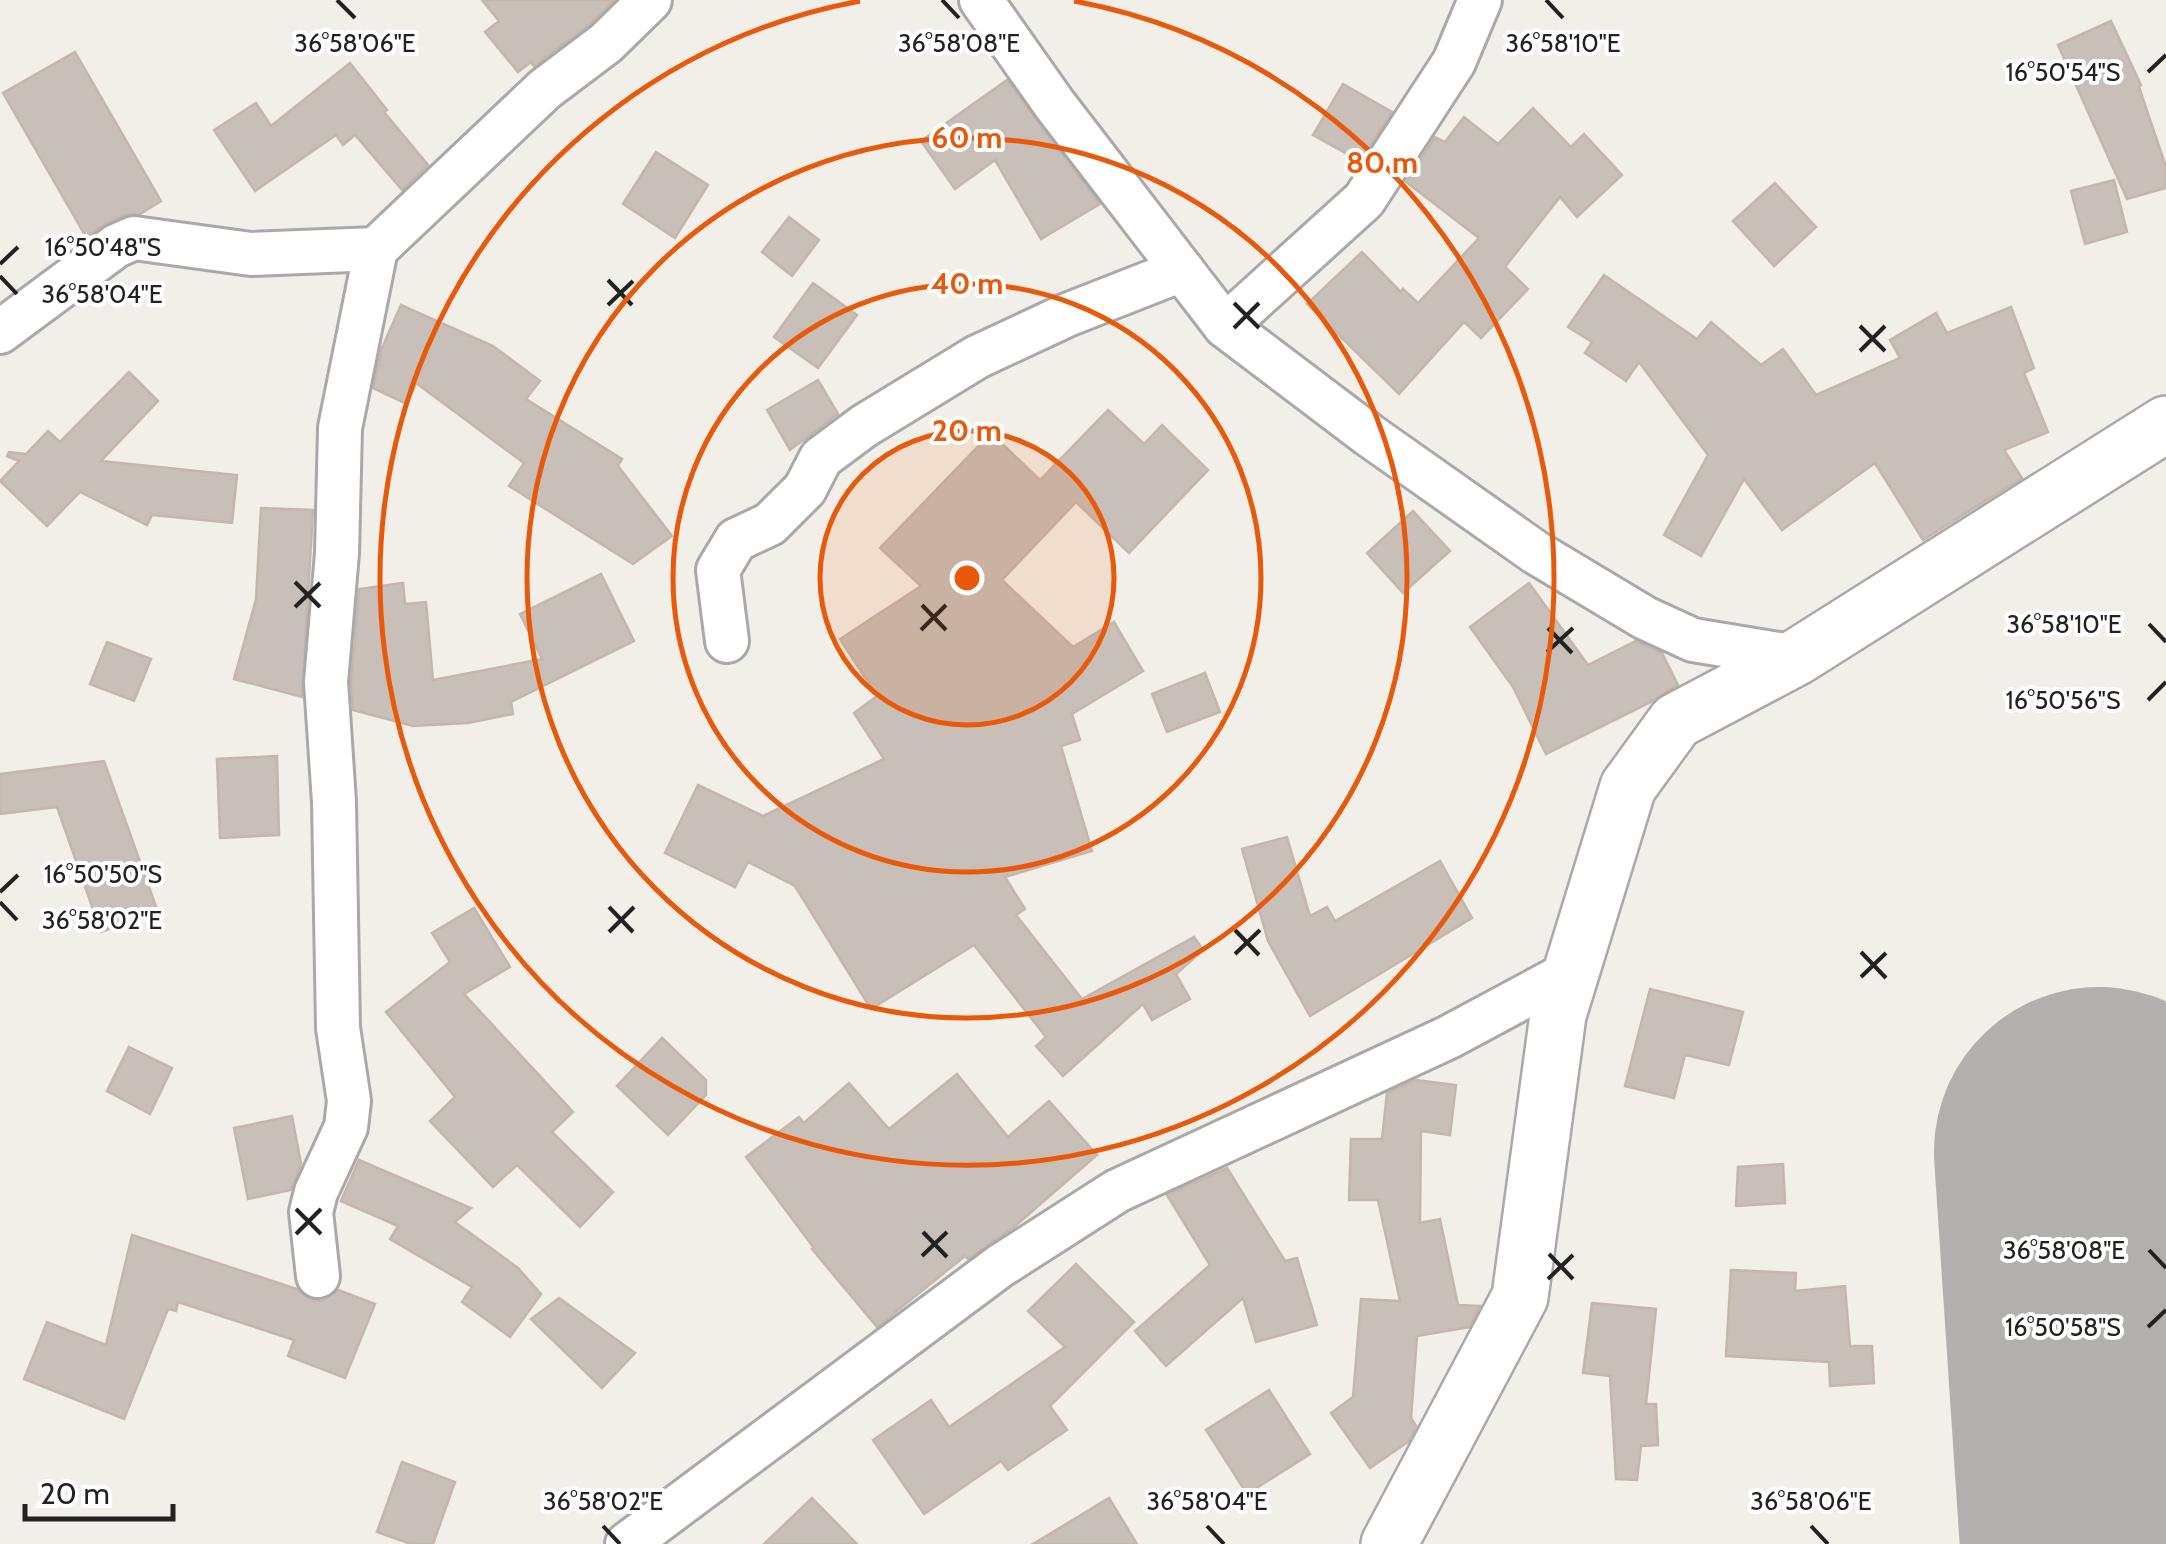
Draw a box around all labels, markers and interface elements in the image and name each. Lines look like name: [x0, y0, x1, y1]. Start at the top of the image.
text: 36°58'06"E: [294, 28, 416, 58]
text: 36°58'08"E: [898, 28, 1020, 58]
text: 36°58'10"E: [1505, 28, 1621, 58]
text: 16°50'54"S: [2006, 57, 2120, 87]
text: 60 m: [932, 119, 1002, 156]
text: 80 m: [1346, 144, 1418, 181]
text: 16°50'48"S: [45, 232, 161, 262]
text: 40 m: [931, 265, 1003, 302]
text: 36°58'04"E: [41, 279, 163, 309]
text: 20 m: [932, 412, 1002, 449]
centre of rings: [949, 560, 985, 596]
text: 36°58'10"E: [2006, 609, 2122, 639]
text: 16°50'56"S: [2005, 685, 2121, 715]
text: 16°50'50"S: [44, 859, 162, 889]
text: 36°58'02"E: [42, 905, 162, 935]
text: 36°58'08"E: [2003, 1235, 2125, 1265]
text: 16°50'58"S: [2005, 1312, 2121, 1342]
scale bar: [25, 1459, 172, 1521]
text: 20 m: [40, 1475, 110, 1512]
text: 36°58'02"E: [543, 1486, 663, 1516]
text: 36°58'04"E: [1146, 1486, 1268, 1516]
text: 36°58'06"E: [1750, 1486, 1872, 1516]

